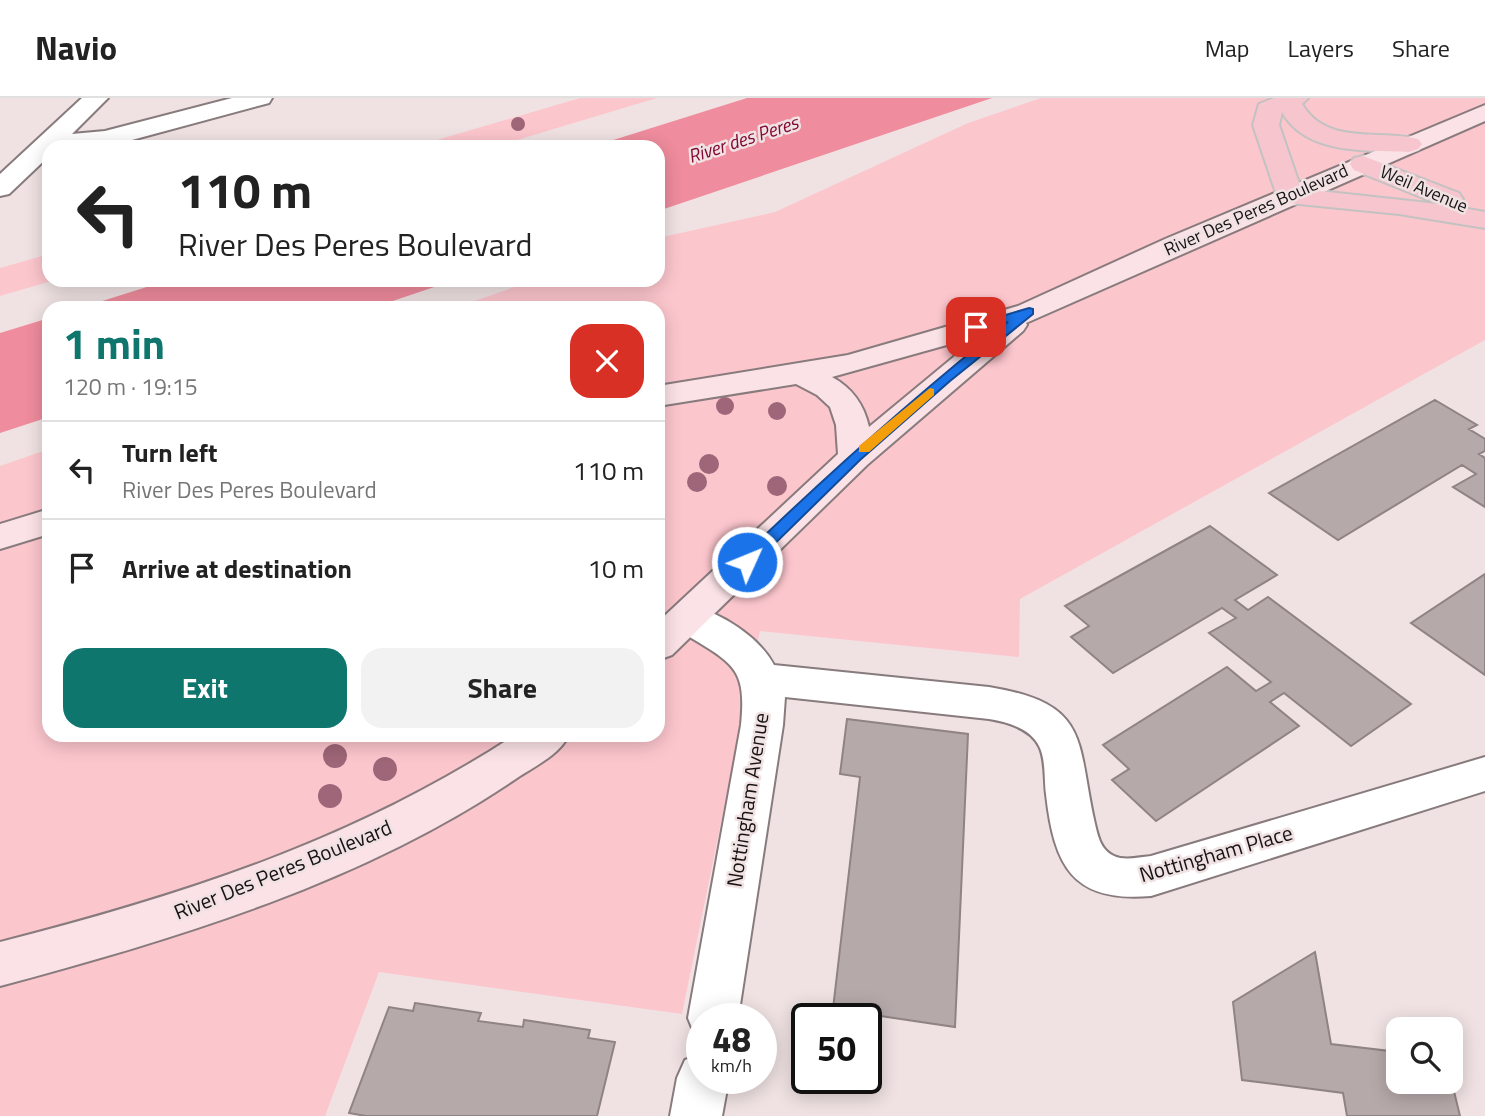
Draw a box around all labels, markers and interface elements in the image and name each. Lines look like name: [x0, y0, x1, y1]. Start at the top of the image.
text: Navio: [35, 23, 117, 73]
text: Map: [1205, 30, 1250, 66]
text: Layers: [1288, 30, 1354, 66]
text: Share: [1392, 30, 1450, 66]
water label: River des Peres: [684, 106, 804, 170]
text: 110 m: [178, 152, 312, 227]
street label: River Des Peres Boulevard: [1159, 157, 1352, 262]
street label: Weil Avenue: [1376, 158, 1472, 219]
icon: left: [63, 168, 154, 259]
text: River Des Peres Boulevard: [178, 220, 532, 268]
pin: [946, 297, 1006, 357]
icon: arrive: [957, 308, 995, 346]
text: 1 min: [63, 311, 165, 375]
button: close: [570, 324, 644, 398]
text: 120 m · 19:15: [63, 369, 198, 404]
text: Turn left: [122, 433, 217, 472]
icon: left: [63, 451, 101, 489]
text: 110 m: [573, 451, 644, 490]
text: River Des Peres Boulevard: [122, 472, 377, 507]
position arrow: [710, 525, 784, 599]
icon: arrive: [63, 549, 101, 587]
text: Arrive at destination: [122, 549, 352, 588]
text: 10 m: [587, 549, 644, 588]
button: Exit: [63, 648, 347, 728]
button: Share: [361, 648, 644, 728]
street label: Nottingham Avenue: [717, 710, 777, 889]
street label: River Des Peres Boulevard: [169, 811, 396, 927]
street label: Nottingham Place: [1135, 816, 1296, 890]
speed limit sign: 50: [791, 1003, 882, 1094]
text: 48: [712, 1012, 751, 1066]
map controls: [1386, 1017, 1463, 1094]
button: search: [1386, 1017, 1463, 1094]
text: km/h: [711, 1052, 752, 1079]

